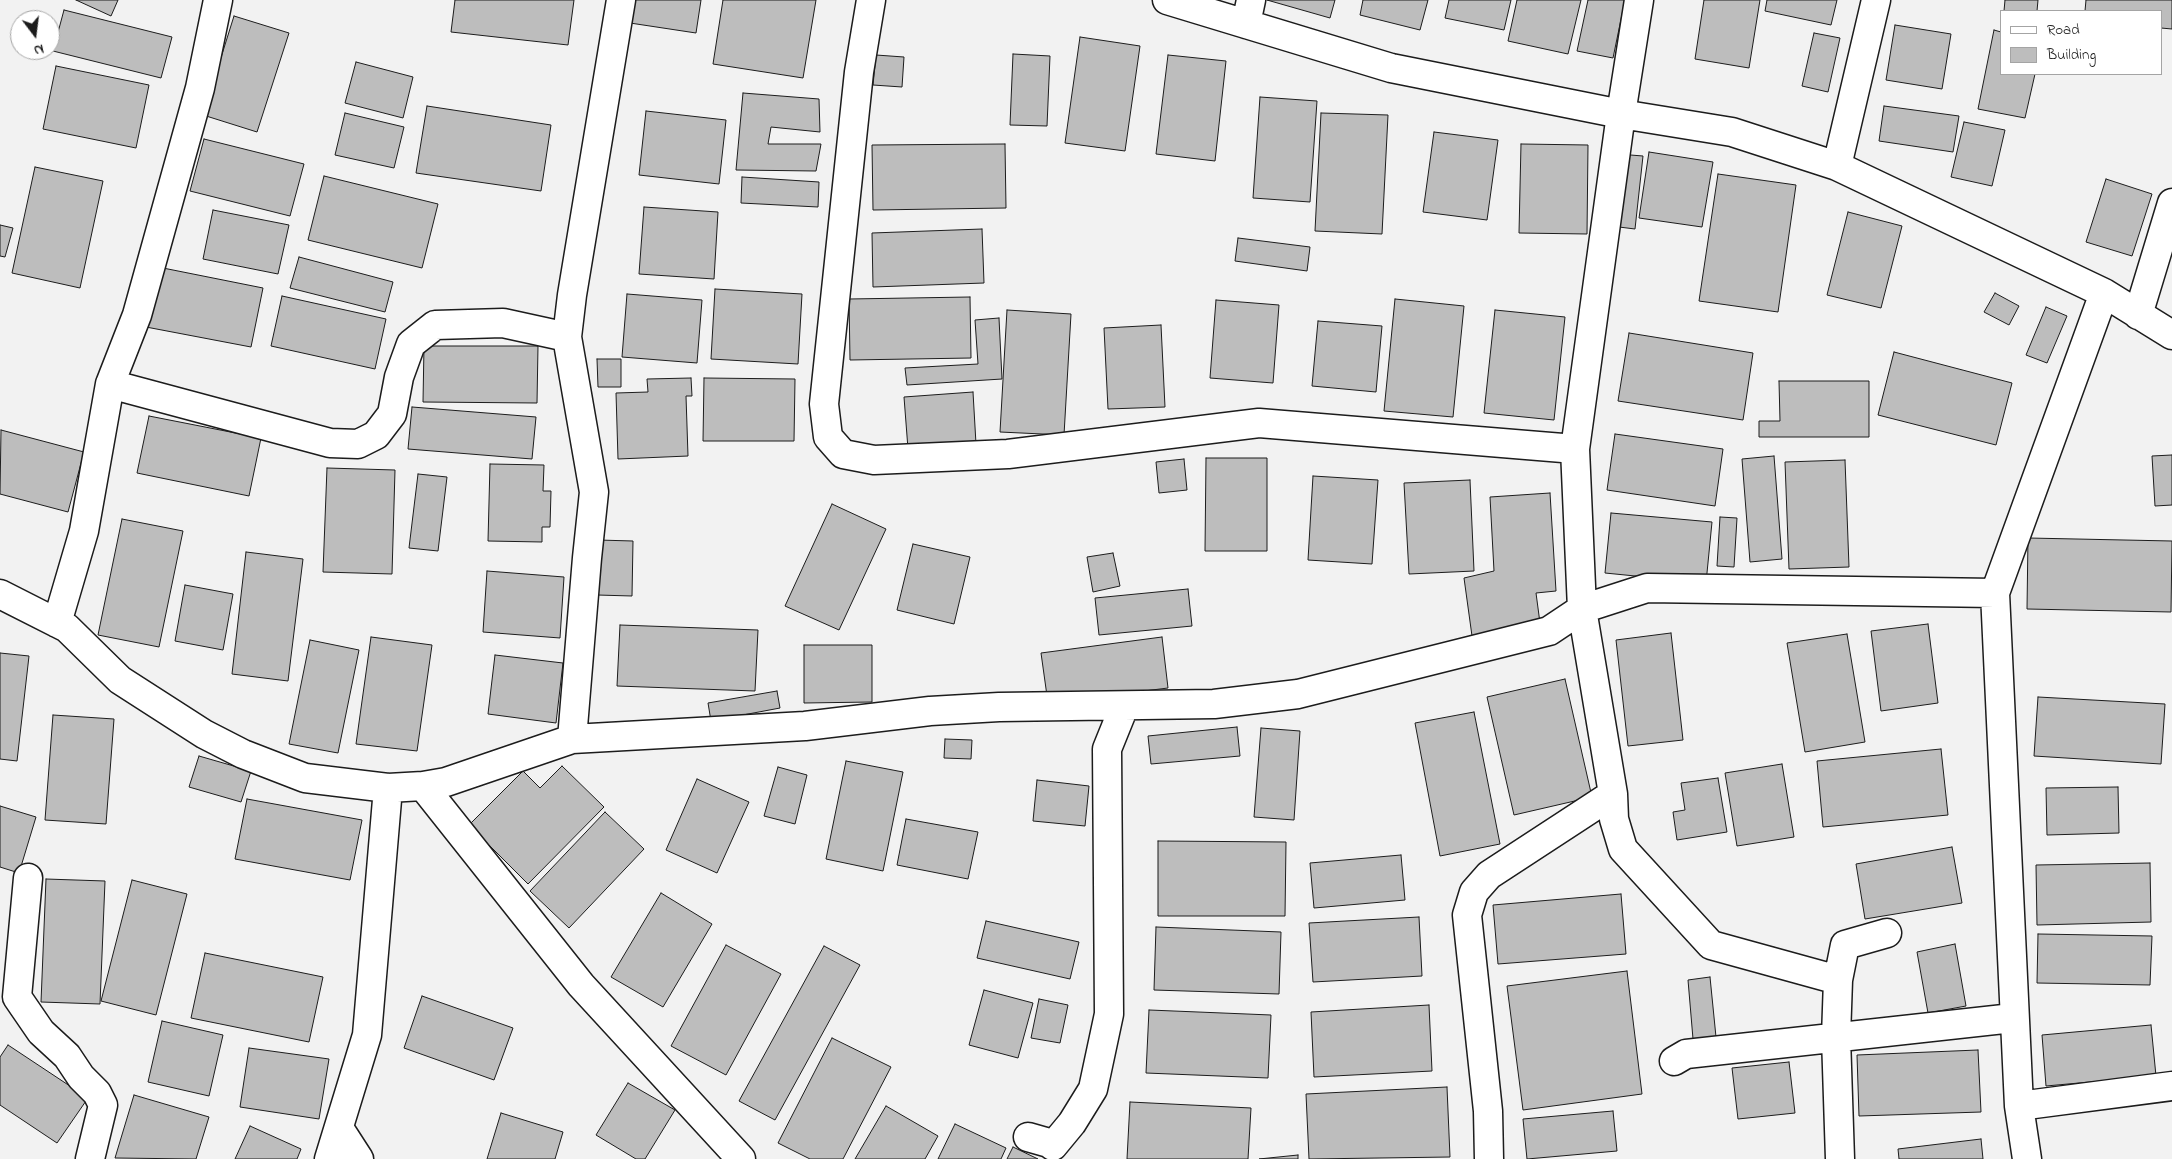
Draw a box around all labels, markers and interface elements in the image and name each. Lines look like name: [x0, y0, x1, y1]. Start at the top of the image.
north arrow: [10, 10, 60, 60]
legend: [2000, 10, 2162, 75]
text: Road: [2047, 19, 2080, 41]
text: N: [31, 38, 46, 60]
text: Building: [2047, 44, 2096, 66]

